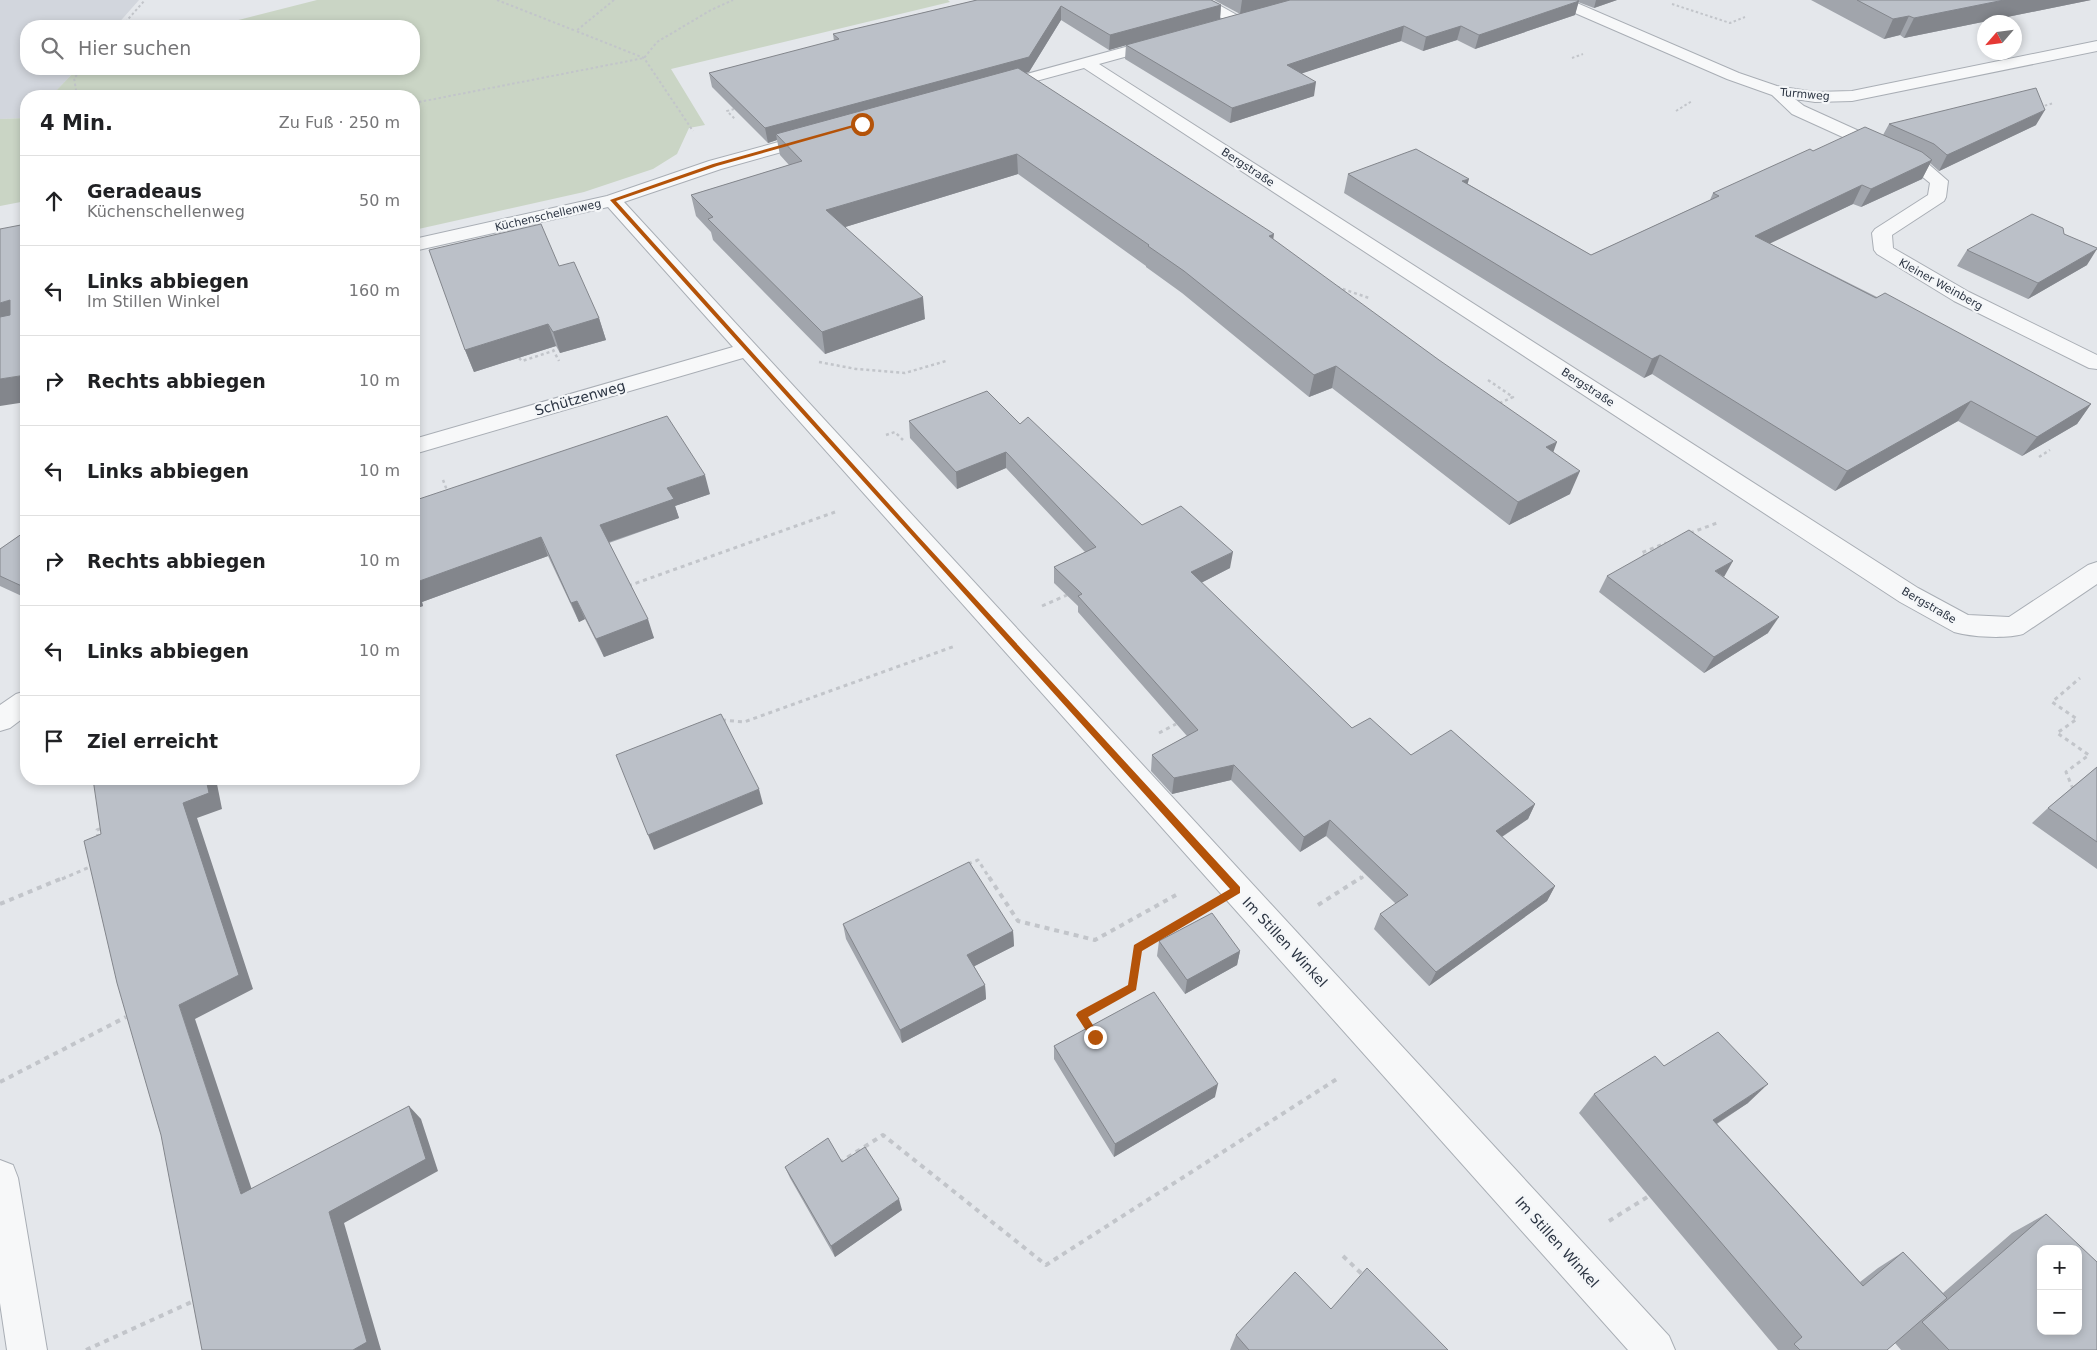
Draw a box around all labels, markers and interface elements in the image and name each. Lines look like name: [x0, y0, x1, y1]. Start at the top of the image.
north arrow: [1977, 15, 2022, 60]
search box: [20, 20, 420, 75]
icon: search: [38, 34, 66, 62]
text: Hier suchen: [78, 37, 191, 59]
street label: Turmweg: [1779, 86, 1830, 103]
text: 4 Min.: [40, 111, 113, 135]
text: Zu Fuß · 250 m: [279, 113, 400, 132]
route start: [851, 113, 874, 136]
street label: Bergstraße: [1219, 145, 1277, 190]
text: Geradeaus: [87, 180, 202, 202]
icon: ahead: [40, 187, 68, 215]
text: 50 m: [359, 191, 400, 210]
street label: Küchenschellenweg: [494, 197, 602, 234]
text: Küchenschellenweg: [87, 202, 245, 221]
street label: Kleiner Weinberg: [1897, 256, 1985, 313]
text: Links abbiegen: [87, 270, 249, 292]
icon: left: [40, 277, 68, 305]
text: 160 m: [349, 281, 400, 300]
text: Im Stillen Winkel: [87, 292, 220, 311]
street label: Bergstraße: [1559, 365, 1617, 410]
icon: right: [40, 367, 68, 395]
text: Rechts abbiegen: [87, 370, 266, 392]
text: 10 m: [359, 371, 400, 390]
street label: Schützenweg: [533, 377, 627, 419]
icon: left: [40, 457, 68, 485]
text: Links abbiegen: [87, 460, 249, 482]
text: 10 m: [359, 461, 400, 480]
icon: right: [40, 547, 68, 575]
text: Rechts abbiegen: [87, 550, 266, 572]
text: 10 m: [359, 551, 400, 570]
street label: Bergstraße: [1899, 585, 1958, 626]
icon: left: [40, 637, 68, 665]
text: Links abbiegen: [87, 640, 249, 662]
text: 10 m: [359, 641, 400, 660]
icon: arrive: [40, 727, 68, 755]
text: Ziel erreicht: [87, 730, 218, 752]
street label: Im Stillen Winkel: [1239, 894, 1331, 990]
route end: [1084, 1026, 1107, 1049]
street label: Im Stillen Winkel: [1512, 1193, 1602, 1291]
map controls: [2037, 1245, 2082, 1335]
button: +: [2037, 1245, 2082, 1290]
button: −: [2037, 1290, 2082, 1335]

